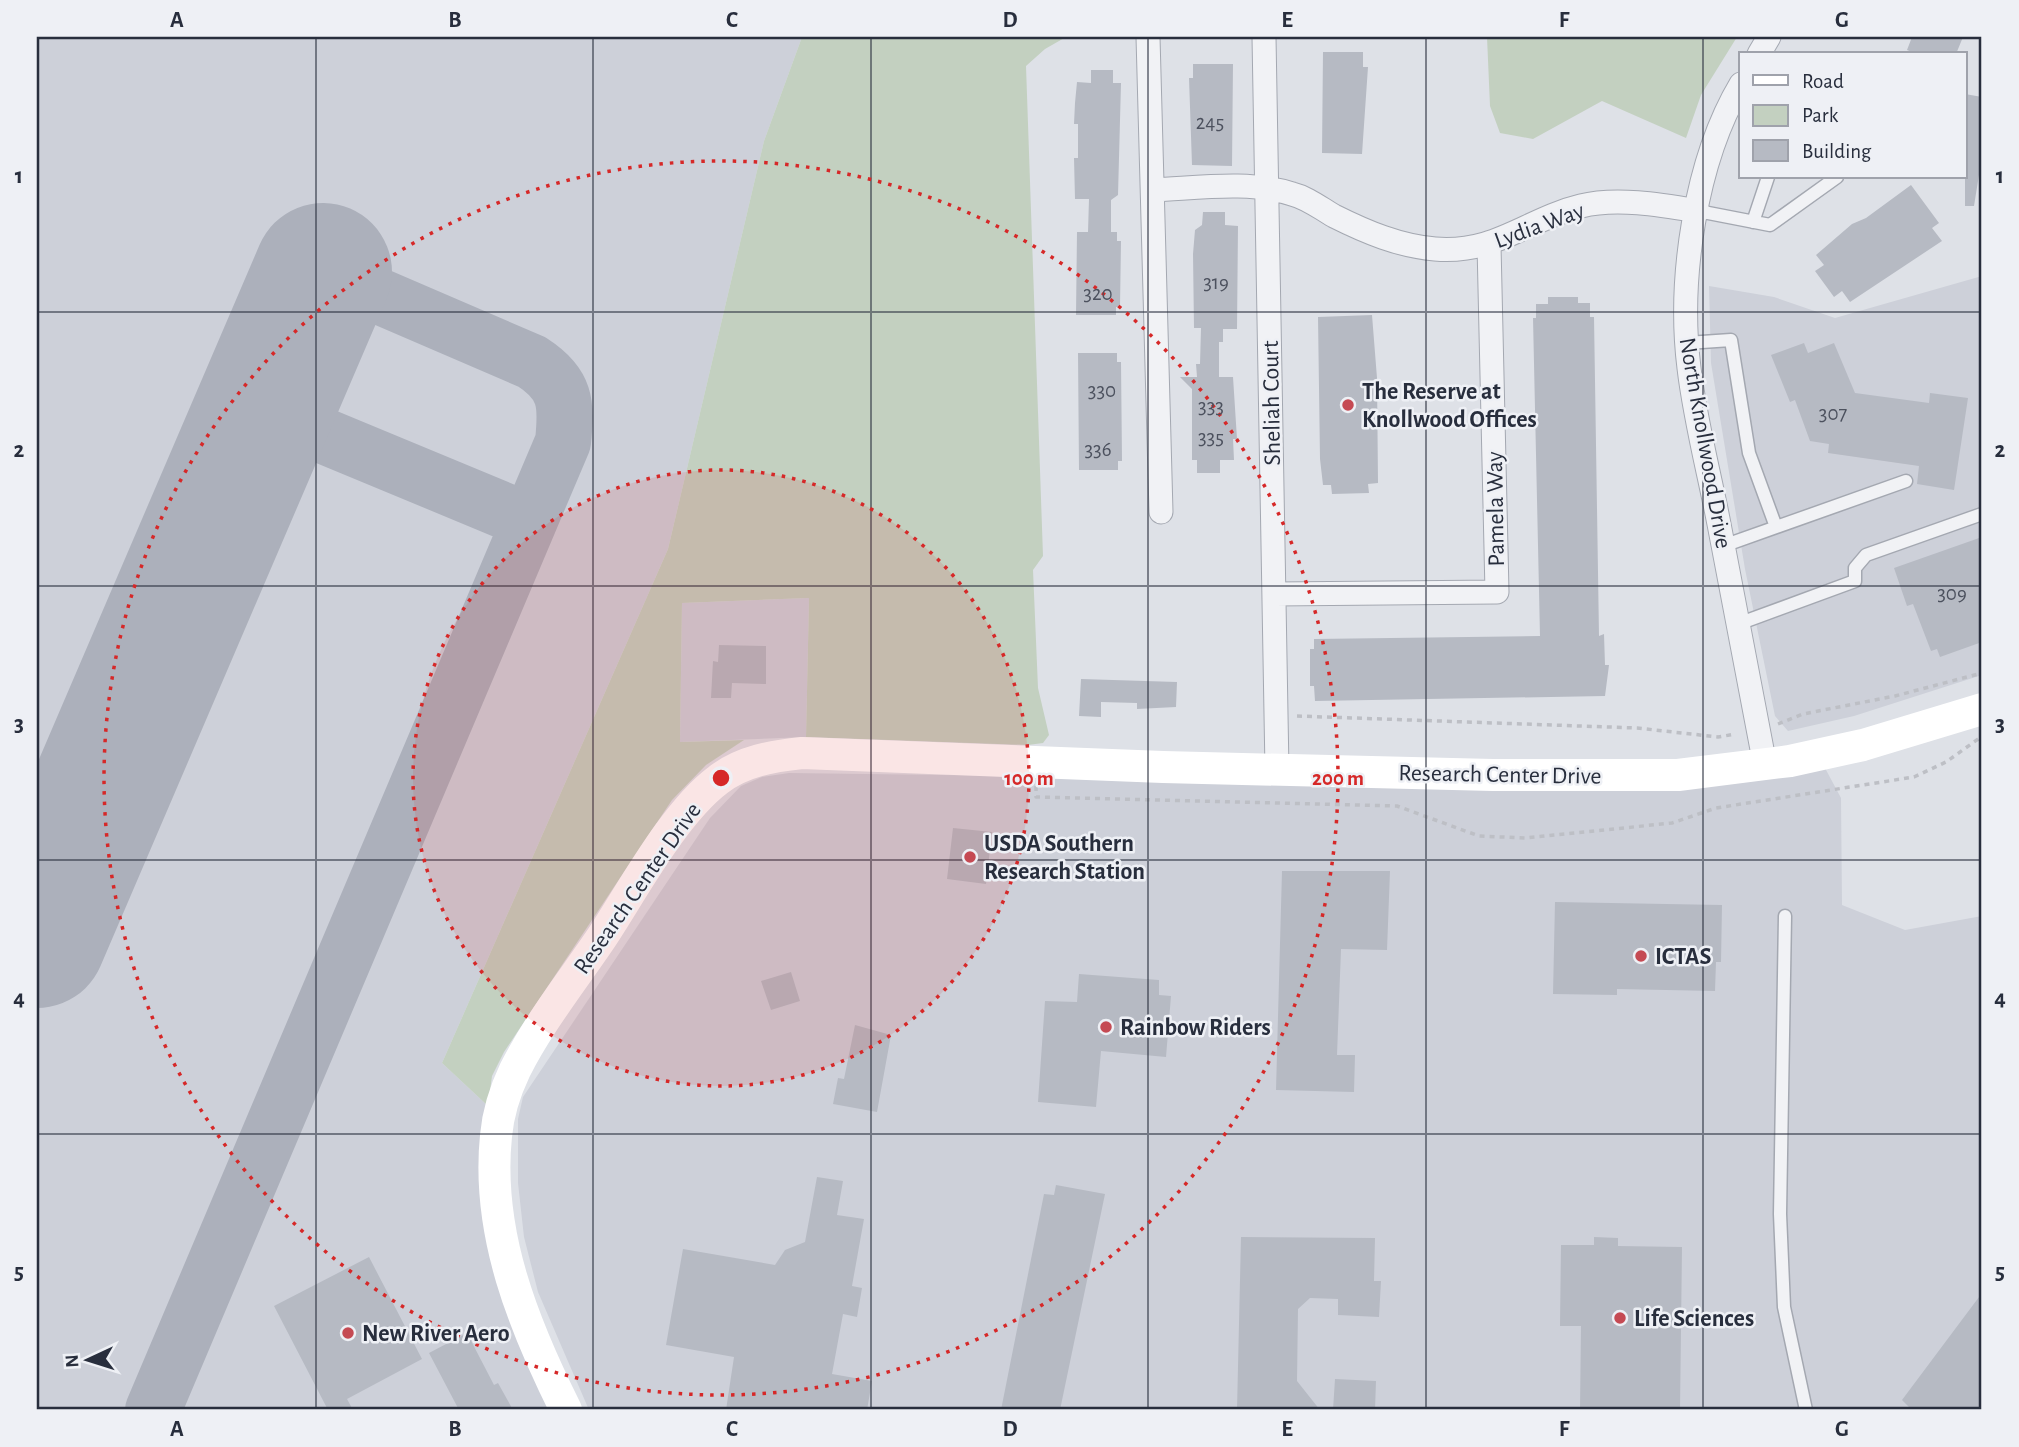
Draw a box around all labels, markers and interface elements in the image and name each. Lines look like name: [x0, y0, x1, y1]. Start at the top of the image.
text: A: [170, 9, 184, 32]
text: B: [448, 9, 462, 32]
text: C: [726, 9, 738, 32]
text: D: [1002, 9, 1018, 32]
text: E: [1281, 9, 1293, 32]
text: F: [1559, 9, 1570, 32]
text: G: [1835, 9, 1849, 32]
legend: [1739, 52, 1966, 178]
text: Road: [1802, 71, 1844, 92]
text: Park: [1802, 105, 1839, 126]
house number: 245: [1196, 112, 1224, 133]
text: Building: [1802, 141, 1872, 162]
text: 1: [15, 165, 23, 188]
text: 1: [1996, 165, 2004, 188]
street label: Lydia Way: [1491, 199, 1588, 253]
house number: 319: [1203, 272, 1229, 293]
house number: 320: [1083, 283, 1113, 304]
street label: North Knollwood Drive: [1675, 336, 1735, 551]
street label: Sheliah Court: [1259, 340, 1285, 466]
house number: 330: [1088, 380, 1116, 401]
place label: The Reserve at Knollwood Offices: [1362, 380, 1537, 432]
house number: 333: [1198, 396, 1224, 417]
marker: The Reserve at Knollwood Offices: [1340, 397, 1356, 413]
house number: 307: [1819, 403, 1847, 424]
house number: 335: [1198, 427, 1224, 448]
text: 2: [14, 439, 25, 462]
house number: 336: [1084, 439, 1112, 460]
text: 2: [1995, 439, 2006, 462]
street label: Pamela Way: [1483, 451, 1509, 567]
house number: 309: [1937, 583, 1967, 604]
text: 3: [14, 713, 24, 736]
text: 3: [1995, 713, 2005, 736]
street label: Research Center Drive: [1398, 761, 1602, 789]
centre of rings: [709, 766, 733, 790]
text: 100 m: [1004, 768, 1054, 789]
text: 200 m: [1312, 768, 1364, 789]
street label: Research Center Drive: [570, 798, 706, 979]
place label: USDA Southern Research Station: [984, 832, 1145, 884]
marker: USDA Southern Research Station: [962, 849, 978, 865]
place label: ICTAS: [1655, 945, 1712, 969]
marker: ICTAS: [1633, 948, 1649, 964]
text: 4: [13, 987, 25, 1010]
text: 4: [1994, 987, 2006, 1010]
place label: Rainbow Riders: [1120, 1016, 1271, 1040]
marker: Rainbow Riders: [1098, 1019, 1114, 1035]
text: 5: [14, 1261, 24, 1284]
text: 5: [1995, 1261, 2005, 1284]
place label: Life Sciences: [1634, 1307, 1754, 1331]
marker: Life Sciences: [1612, 1310, 1628, 1326]
place label: New River Aero: [362, 1322, 510, 1346]
north arrow: [52, 1324, 122, 1394]
marker: New River Aero: [340, 1325, 356, 1341]
text: N: [63, 1354, 82, 1368]
text: A: [170, 1418, 184, 1441]
text: B: [448, 1418, 462, 1441]
text: C: [726, 1418, 738, 1441]
text: D: [1002, 1418, 1018, 1441]
text: E: [1281, 1418, 1293, 1441]
text: F: [1559, 1418, 1570, 1441]
text: G: [1835, 1418, 1849, 1441]

